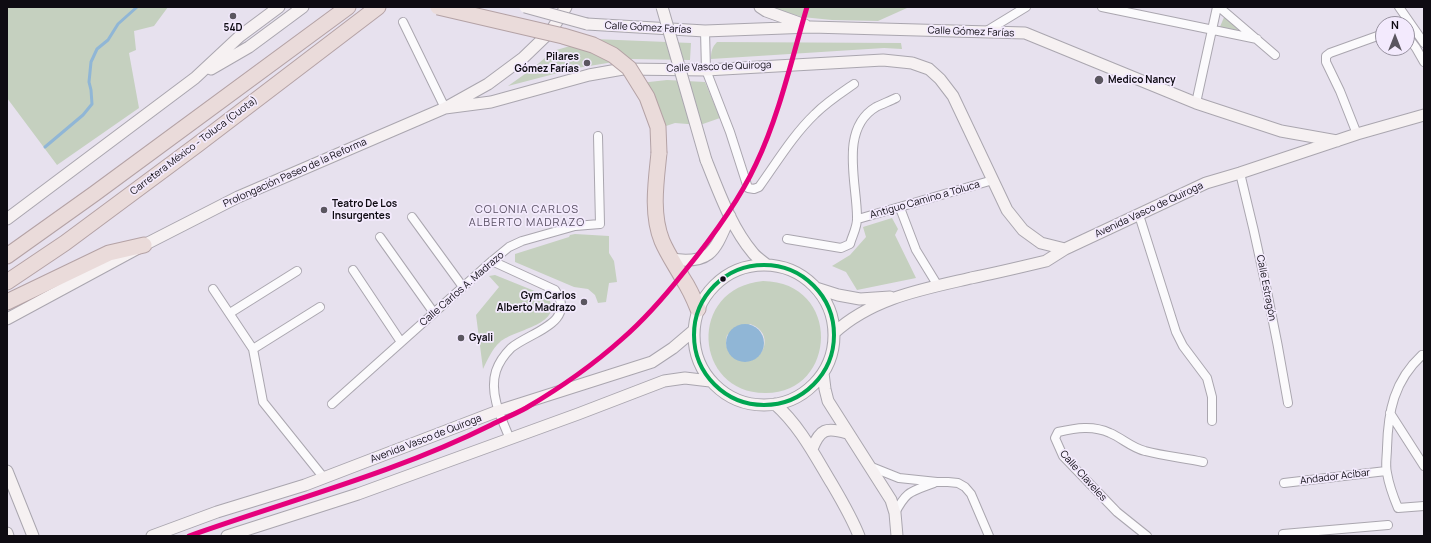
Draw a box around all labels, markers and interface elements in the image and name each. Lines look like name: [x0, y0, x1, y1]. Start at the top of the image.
marker: 54D: [228, 11, 238, 21]
north arrow: [1375, 16, 1415, 56]
text: N: [1391, 17, 1399, 32]
street label: Calle Gómez Farías: [604, 20, 692, 36]
place label: 54D: [224, 22, 242, 34]
street label: Calle Gómez Farías: [927, 24, 1015, 40]
place label: Pilares Gómez Farías: [514, 51, 579, 74]
marker: Pilares Gómez Farías: [582, 58, 592, 68]
street label: Calle Vasco de Quiroga: [666, 59, 772, 75]
marker: Medico Nancy: [1093, 74, 1105, 86]
place label: Medico Nancy: [1108, 74, 1176, 86]
street label: Carretera México - Toluca (Cuota): [128, 94, 260, 198]
street label: Prolongación Paseo de la Reforma: [221, 136, 369, 210]
street label: Antiguo Camino a Toluca: [869, 179, 981, 221]
street label: Avenida Vasco de Quiroga: [1093, 180, 1205, 240]
place label: Teatro De Los Insurgentes: [332, 198, 397, 222]
district label: COLONIA CARLOS ALBERTO MADRAZO: [469, 203, 585, 229]
marker: Teatro De Los Insurgentes: [319, 205, 329, 215]
street label: Calle Carlos A. Madrazo: [417, 249, 507, 329]
street label: Calle Estragón: [1254, 254, 1278, 322]
unlabelled marker: [718, 274, 728, 284]
place label: Gym Carlos Alberto Madrazo: [497, 290, 576, 314]
marker: Gym Carlos Alberto Madrazo: [579, 297, 589, 307]
place label: Gyali: [469, 332, 493, 344]
marker: Gyali: [456, 333, 466, 343]
street label: Avenida Vasco de Quiroga: [369, 412, 483, 466]
street label: Calle Claveles: [1057, 448, 1109, 504]
street label: Andador Acíbar: [1299, 467, 1371, 487]

